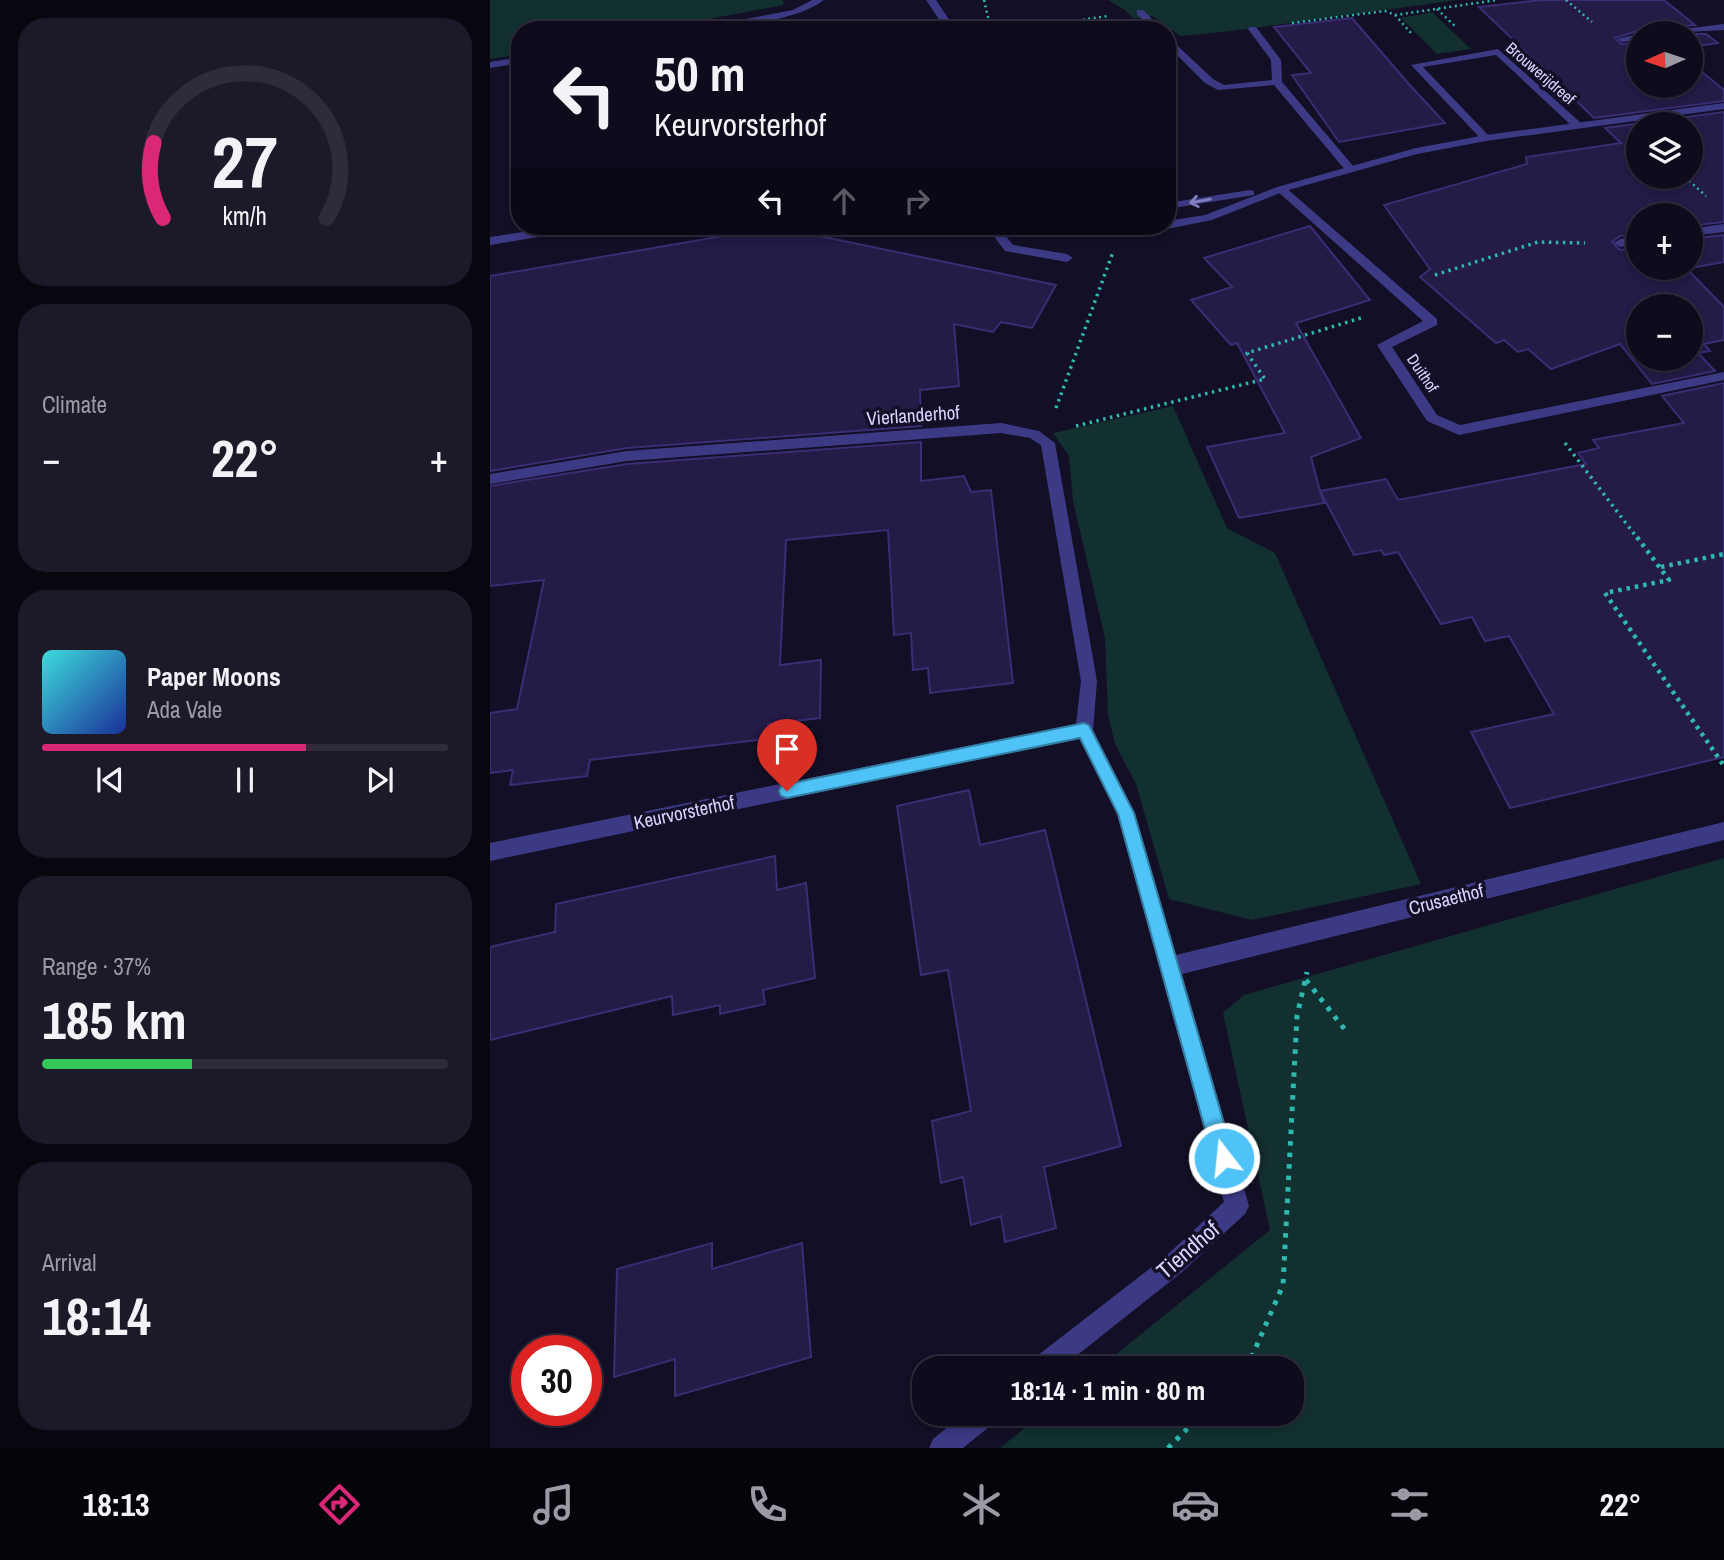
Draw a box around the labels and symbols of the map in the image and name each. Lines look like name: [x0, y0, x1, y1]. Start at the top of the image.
north arrow: [1626, 21, 1703, 98]
street label: Brouwerijdreef: [1502, 37, 1581, 110]
one-way arrow: [1189, 195, 1212, 208]
street label: Duithof: [1402, 349, 1444, 397]
street label: Vierlanderhof: [866, 399, 961, 431]
pin: [757, 719, 817, 791]
street label: Keurvorsterhof: [631, 789, 737, 835]
street label: Crusaethof: [1406, 877, 1487, 921]
position arrow: [1187, 1121, 1261, 1195]
street label: Tiendhof: [1150, 1213, 1226, 1286]
speed limit sign: 30: [511, 1335, 602, 1426]

